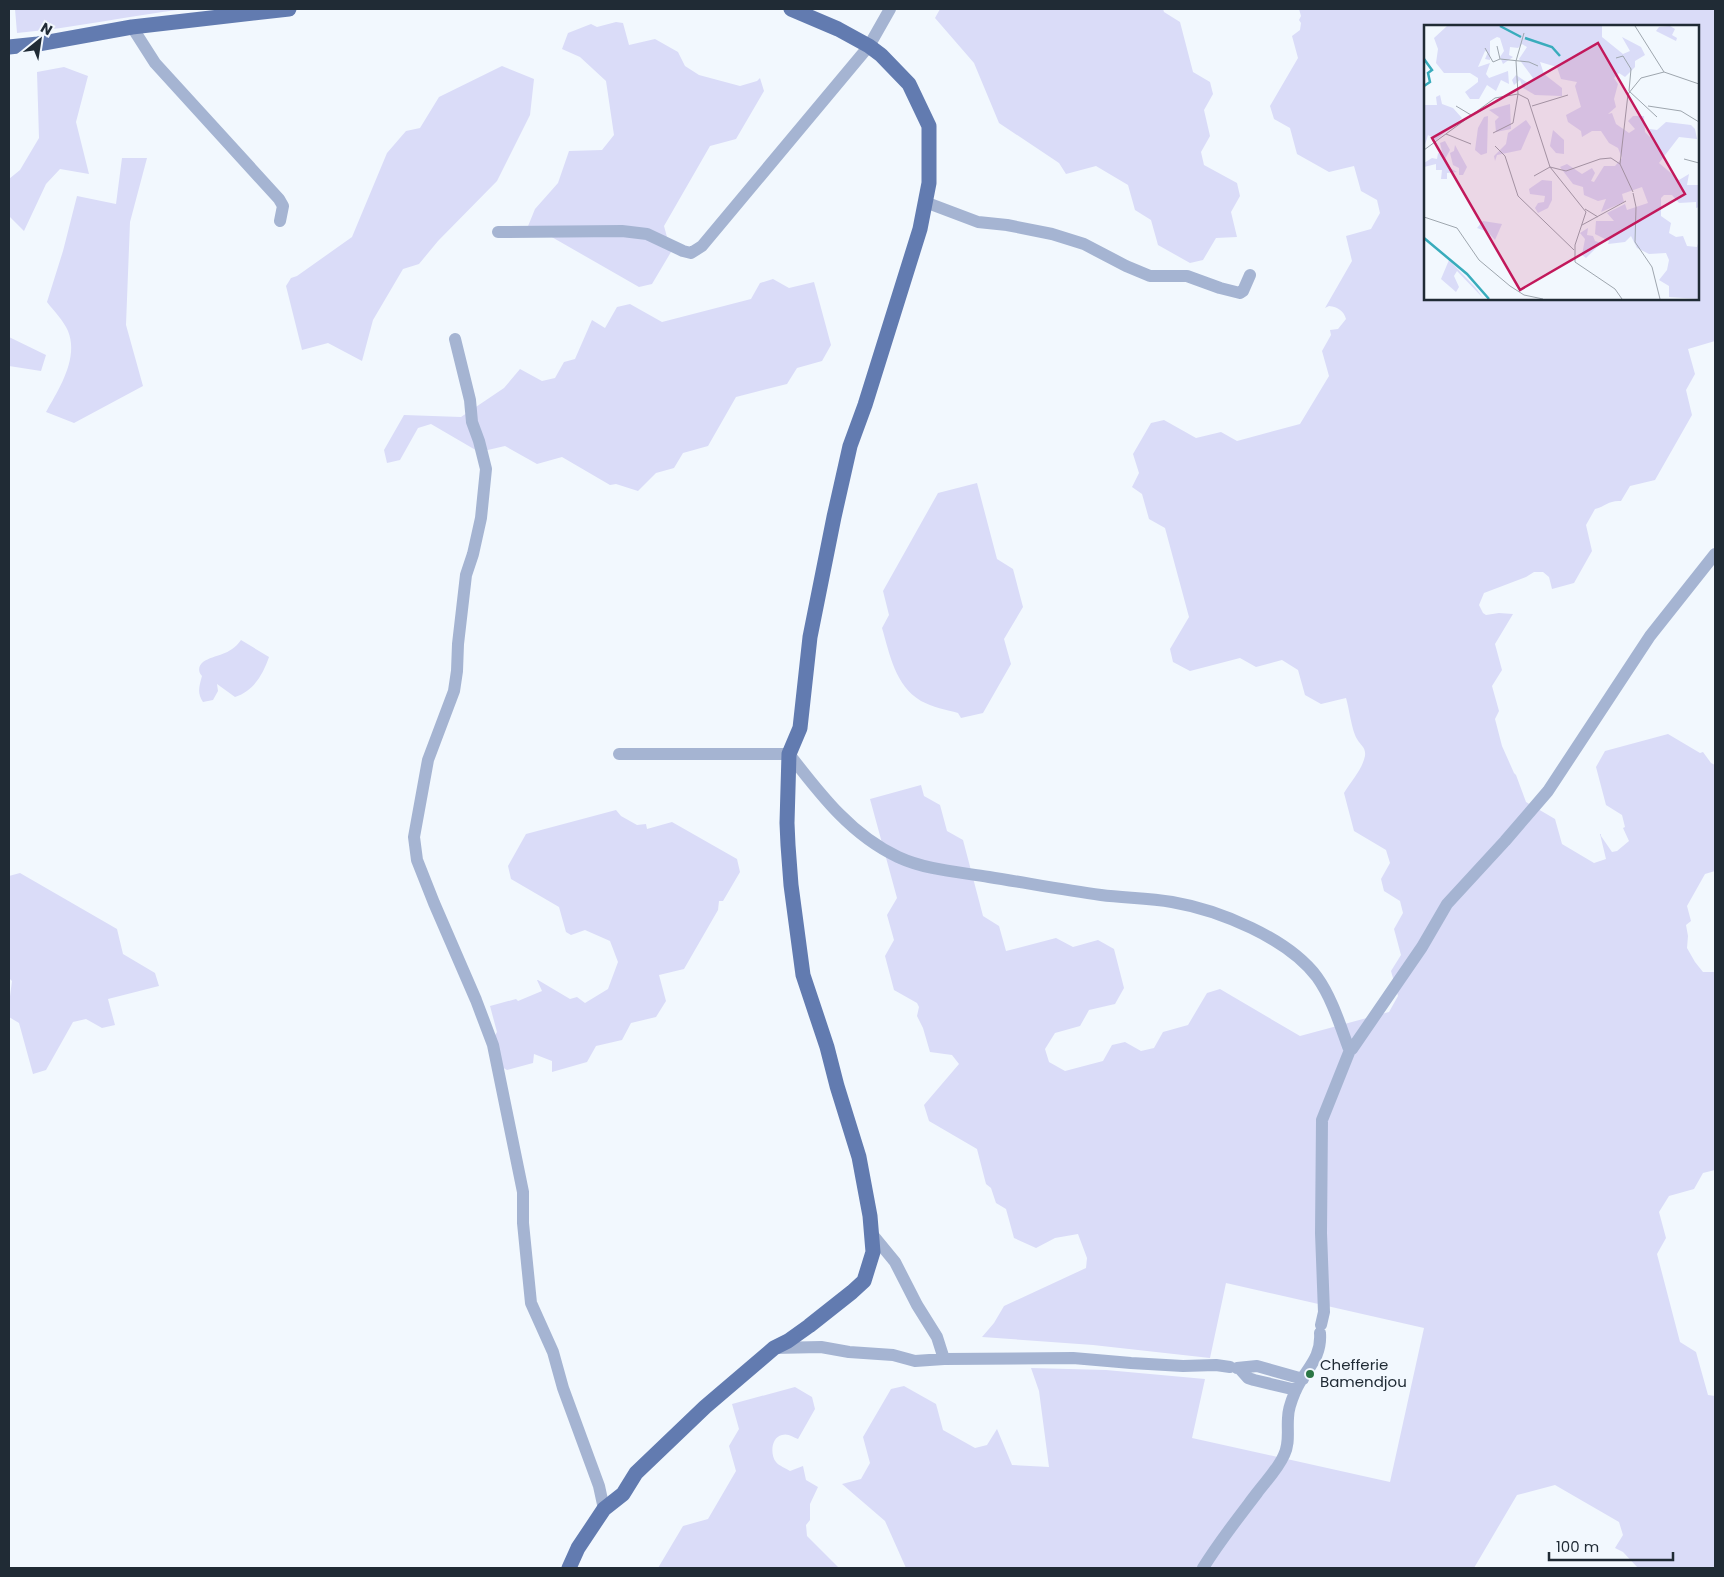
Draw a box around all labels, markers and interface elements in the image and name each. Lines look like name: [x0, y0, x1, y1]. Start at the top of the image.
north arrow: [15, 15, 65, 65]
text: N: [37, 17, 56, 40]
inset map: [1424, 25, 1699, 300]
place label: Chefferie Bamendjou: [1320, 1354, 1407, 1392]
marker: Chefferie Bamendjou: [1304, 1368, 1316, 1380]
scale bar: [1549, 1530, 1673, 1562]
text: 100 m: [1556, 1536, 1599, 1557]

